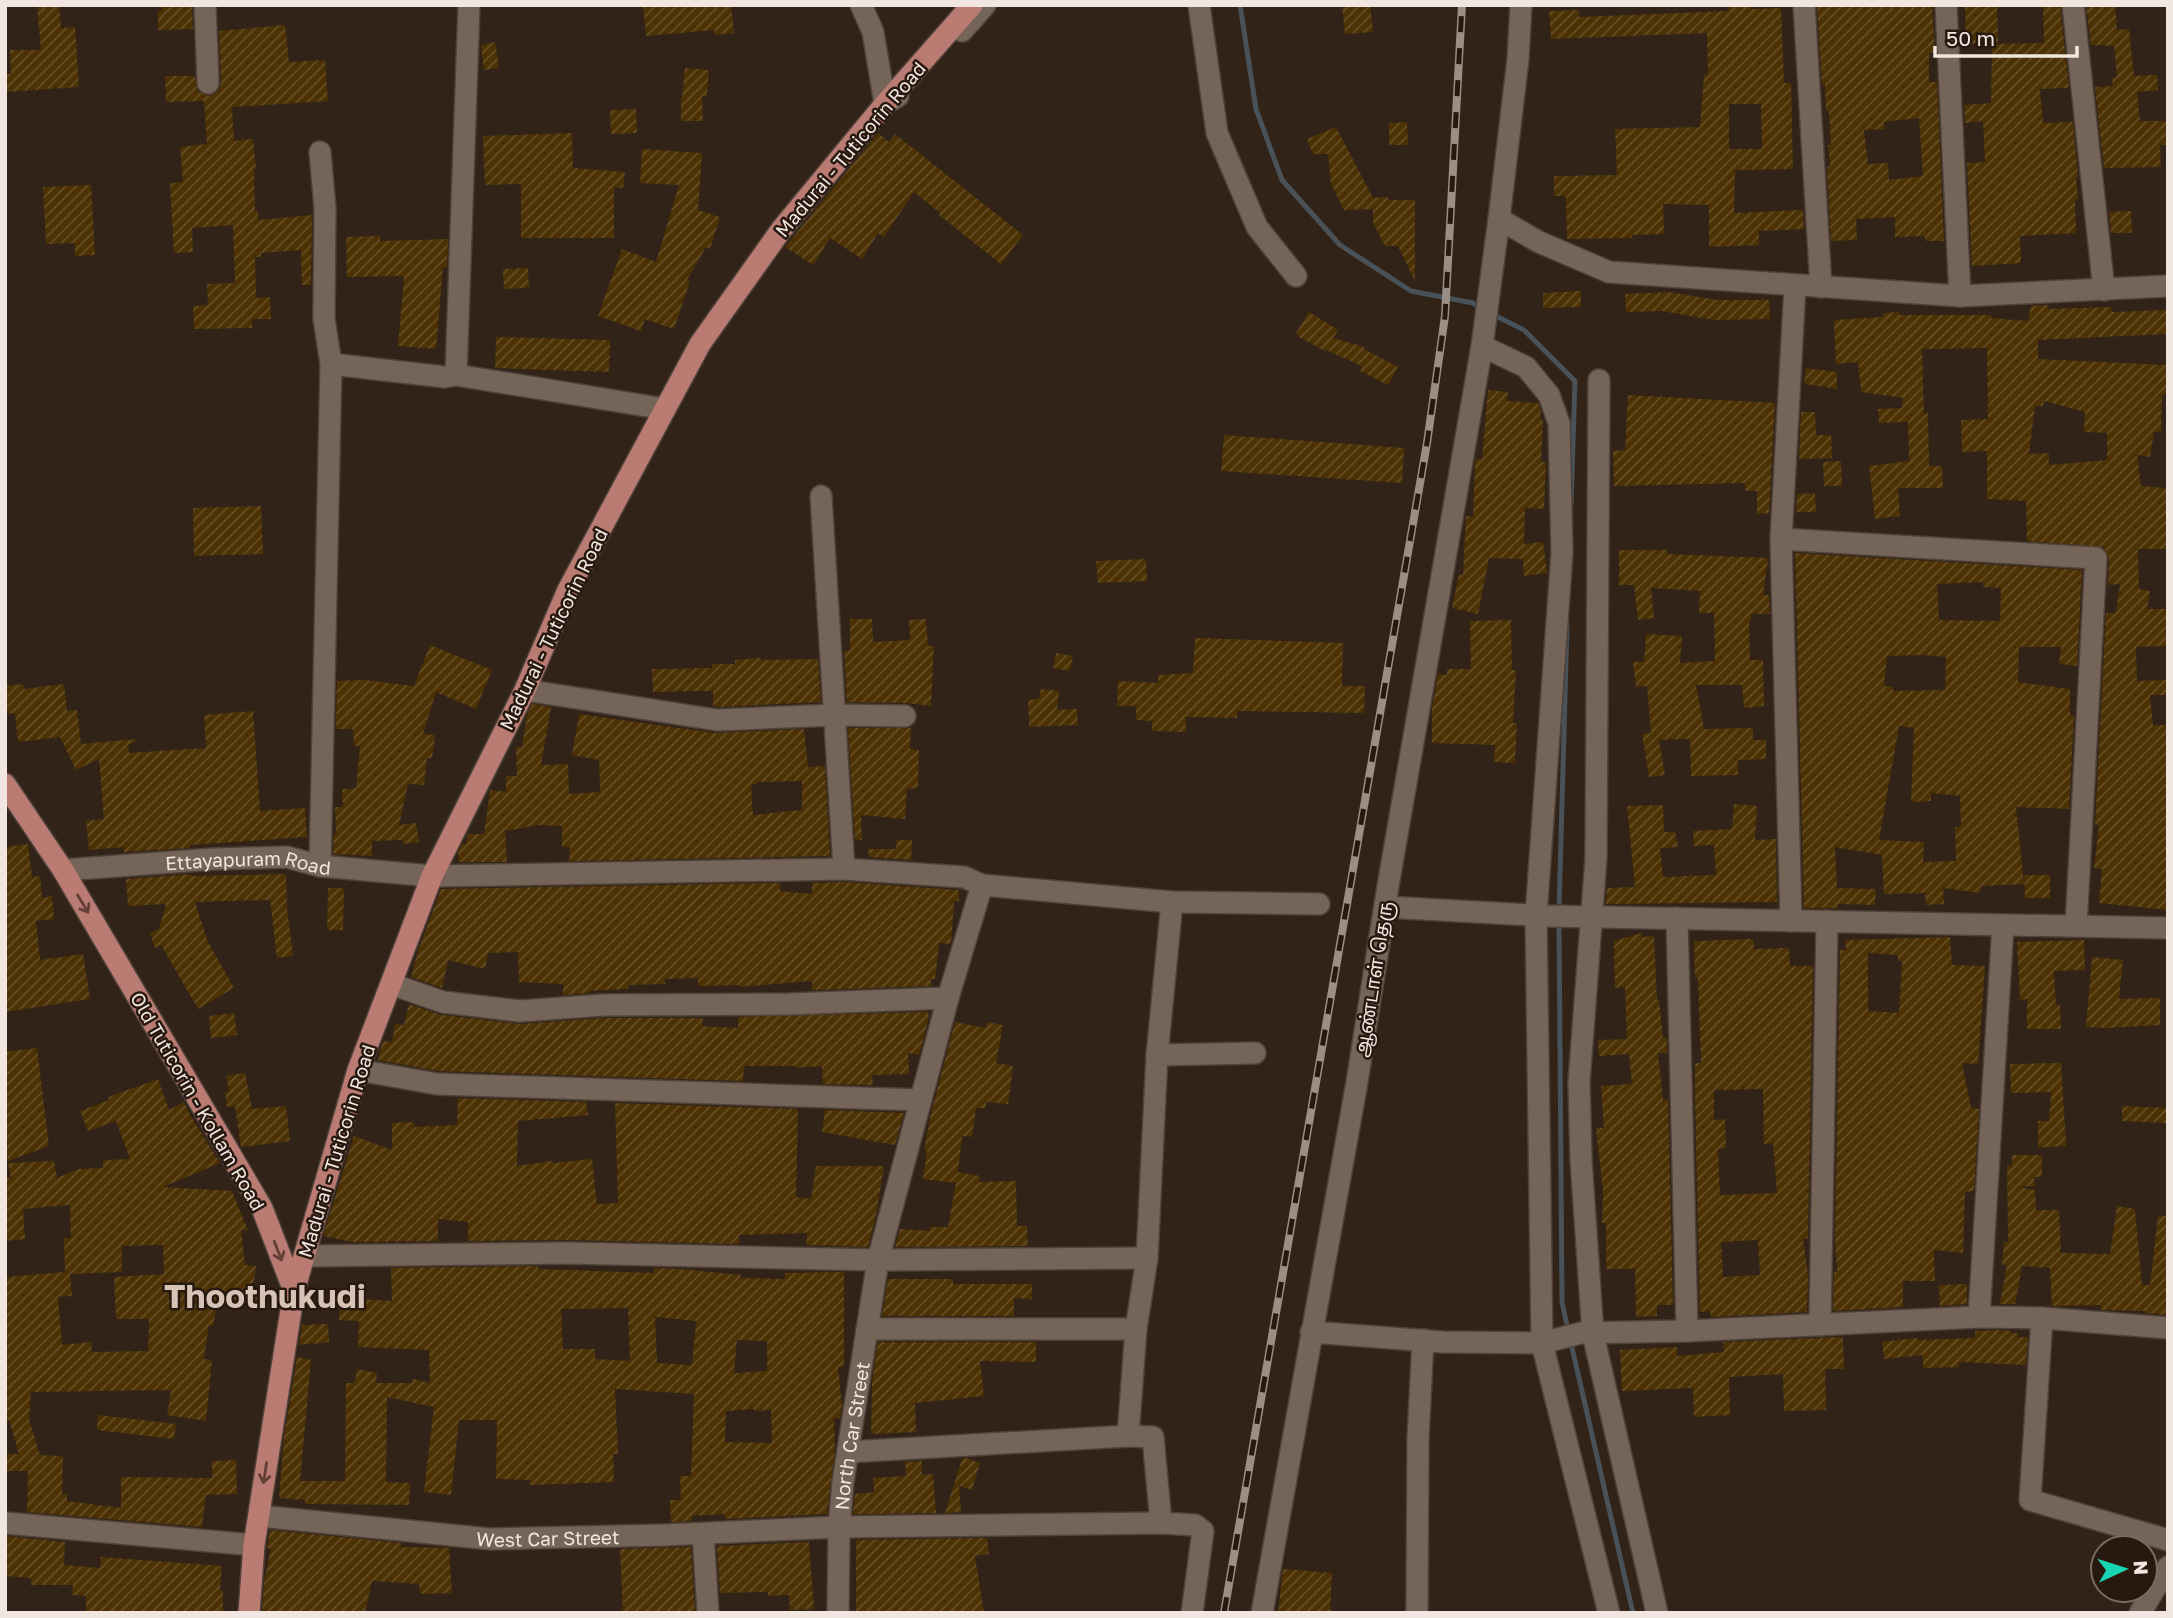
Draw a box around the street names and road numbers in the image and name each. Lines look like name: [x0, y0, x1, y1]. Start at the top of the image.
street label: Madurai - Tuticorin Road: [770, 57, 930, 241]
street label: Madurai - Tuticorin Road: [494, 524, 612, 734]
street label: Ettayapuram Road: [164, 846, 332, 878]
street label: ஆண்டாள் தெரு: [1349, 899, 1400, 1059]
street label: Old Tuticorin - Kollam Road: [126, 988, 270, 1214]
street label: Madurai - Tuticorin Road: [293, 1042, 379, 1260]
street label: North Car Street: [829, 1360, 873, 1511]
street label: West Car Street: [475, 1525, 620, 1551]

